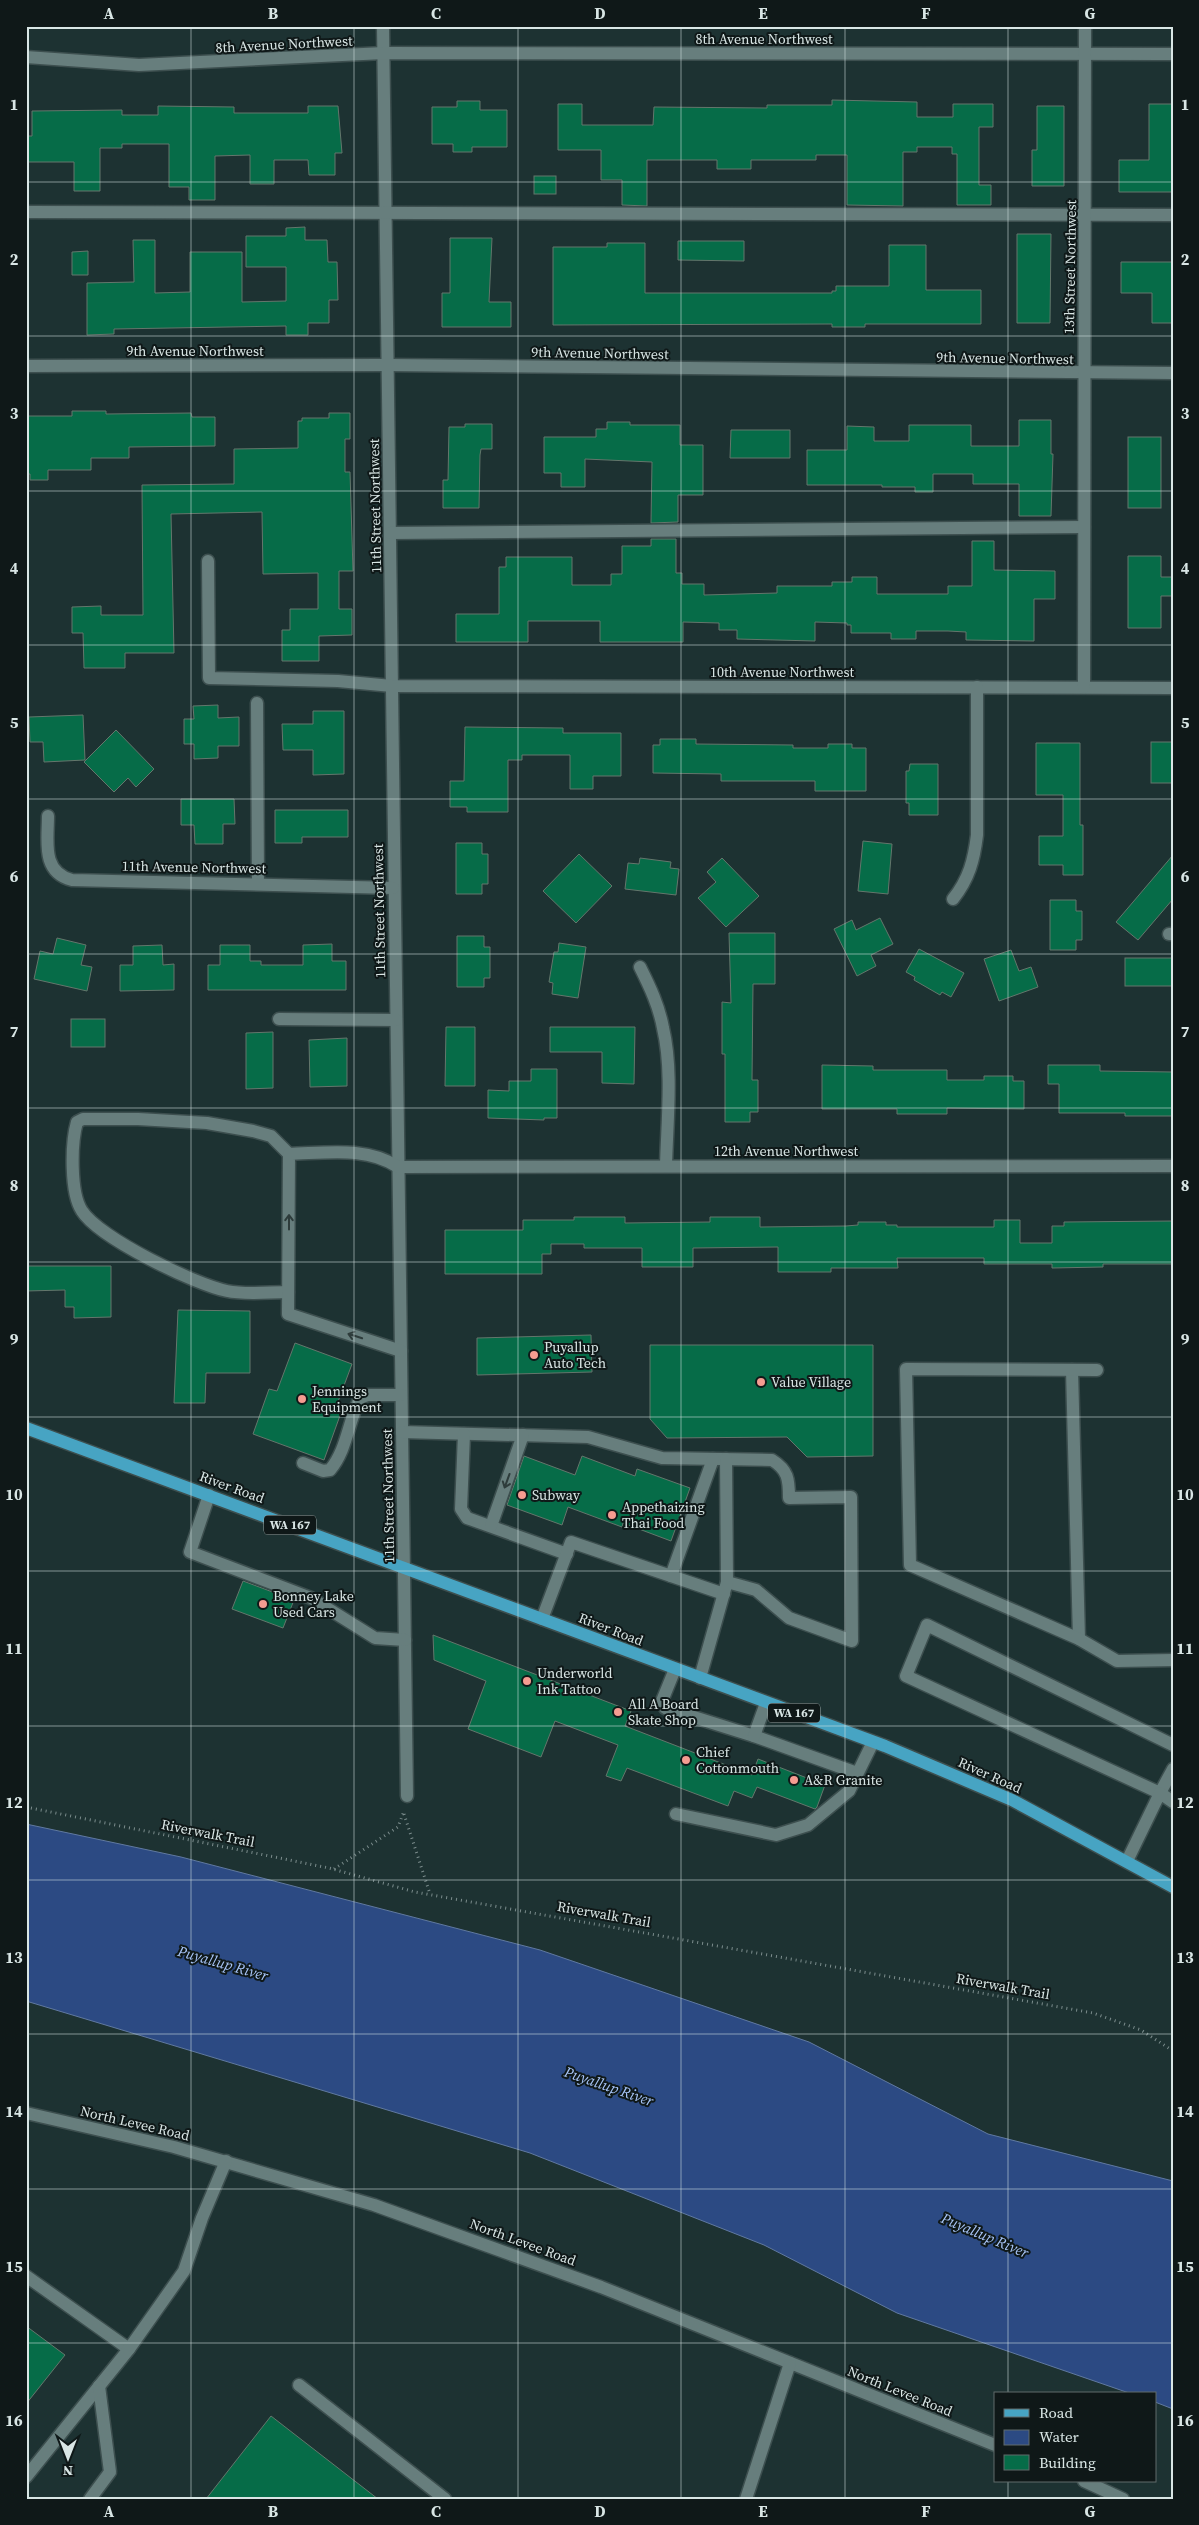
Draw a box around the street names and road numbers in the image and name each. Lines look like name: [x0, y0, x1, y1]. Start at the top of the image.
street label: 8th Avenue Northwest: [695, 29, 833, 49]
street label: 8th Avenue Northwest: [215, 30, 353, 58]
street label: 13th Street Northwest: [1059, 199, 1081, 334]
street label: 9th Avenue Northwest: [126, 341, 264, 361]
street label: 9th Avenue Northwest: [531, 342, 669, 364]
street label: 9th Avenue Northwest: [936, 347, 1074, 369]
street label: 11th Street Northwest: [364, 438, 386, 573]
street label: 10th Avenue Northwest: [710, 662, 855, 682]
street label: 11th Street Northwest: [368, 843, 390, 978]
street label: 11th Avenue Northwest: [122, 856, 267, 878]
street label: 12th Avenue Northwest: [714, 1141, 859, 1161]
street label: 11th Street Northwest: [377, 1428, 399, 1563]
street label: River Road: [197, 1466, 267, 1508]
road number: WA 167: [264, 1516, 316, 1534]
street label: River Road: [576, 1607, 646, 1651]
road number: WA 167: [768, 1704, 820, 1722]
street label: River Road: [955, 1752, 1025, 1798]
street label: Riverwalk Trail: [160, 1814, 256, 1852]
street label: Riverwalk Trail: [556, 1896, 652, 1932]
street label: Riverwalk Trail: [955, 1968, 1051, 2004]
street label: North Levee Road: [78, 2101, 192, 2145]
street label: North Levee Road: [467, 2214, 579, 2271]
street label: North Levee Road: [845, 2361, 956, 2421]

